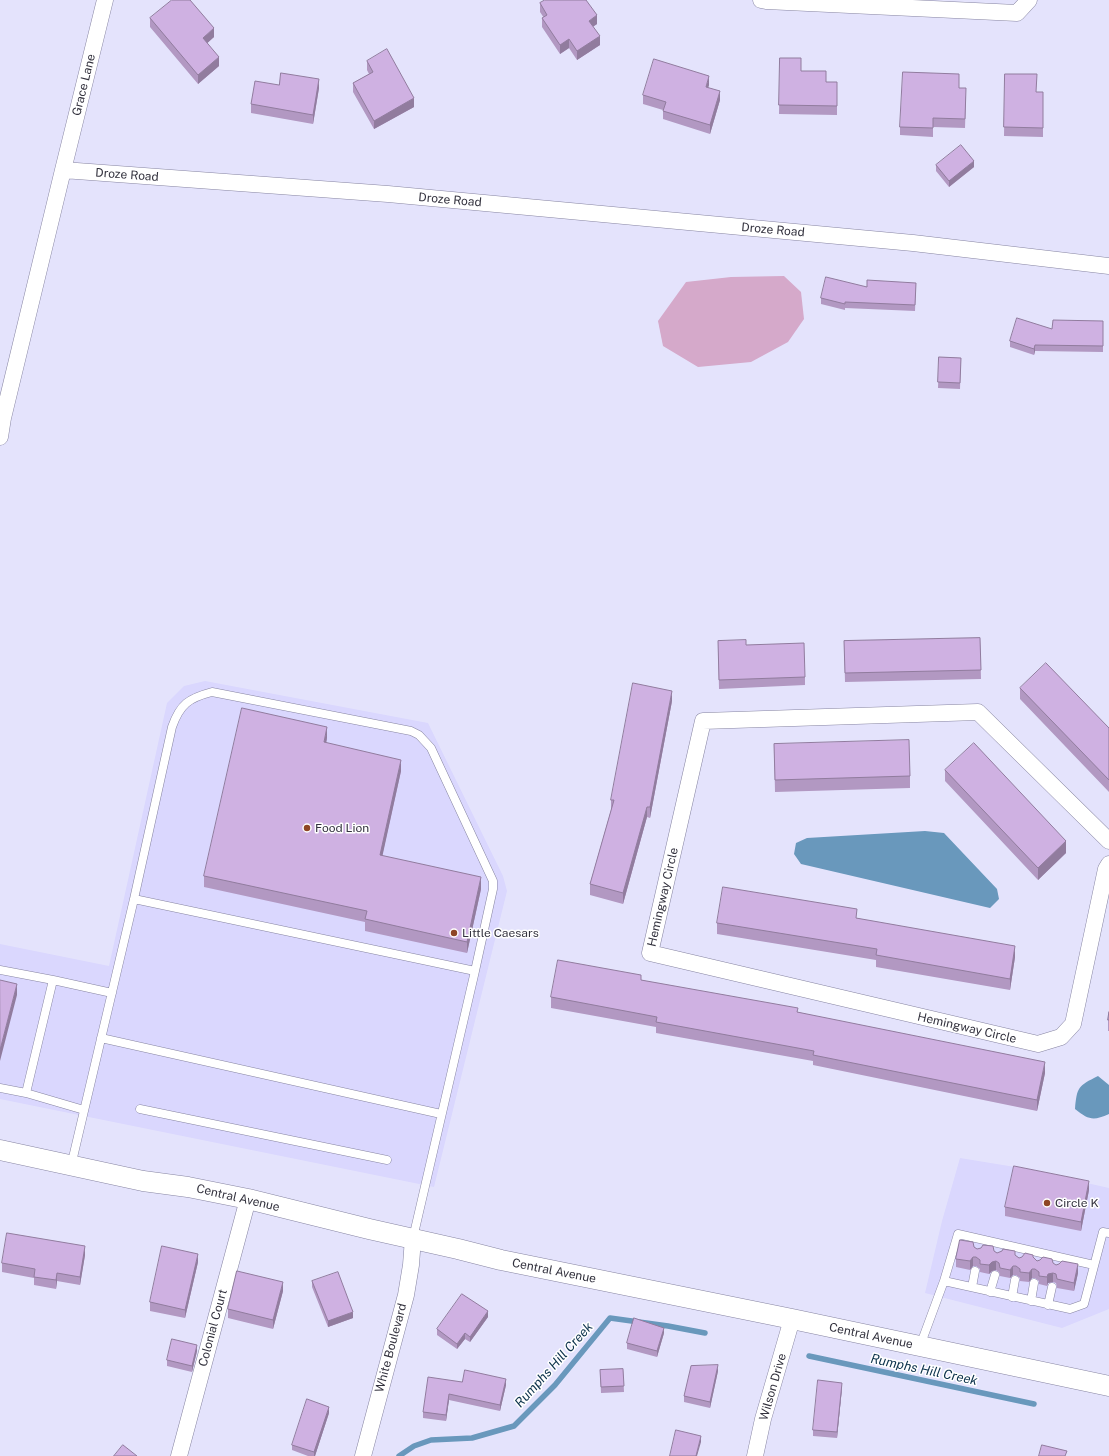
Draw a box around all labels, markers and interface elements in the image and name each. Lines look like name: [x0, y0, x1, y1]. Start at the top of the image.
street label: Grace Lane: [69, 53, 99, 117]
street label: Droze Road: [95, 166, 159, 184]
street label: Droze Road: [418, 190, 482, 210]
street label: Droze Road: [741, 220, 805, 240]
place label: Food Lion: [315, 821, 369, 835]
marker: Food Lion: [302, 823, 312, 833]
street label: Hemingway Circle: [645, 846, 681, 948]
place label: Little Caesars: [462, 926, 539, 940]
marker: Little Caesars: [449, 928, 459, 938]
street label: Hemingway Circle: [916, 1010, 1018, 1046]
street label: Central Avenue: [195, 1181, 281, 1215]
place label: Circle K: [1055, 1196, 1099, 1210]
marker: Circle K: [1042, 1198, 1052, 1208]
street label: Central Avenue: [511, 1256, 597, 1286]
street label: Colonial Court: [196, 1288, 230, 1368]
street label: White Boulevard: [372, 1302, 410, 1394]
water label: Rumphs Hill Creek: [512, 1319, 596, 1411]
street label: Central Avenue: [828, 1320, 914, 1352]
water label: Rumphs Hill Creek: [869, 1351, 979, 1389]
street label: Wilson Drive: [757, 1352, 789, 1422]

